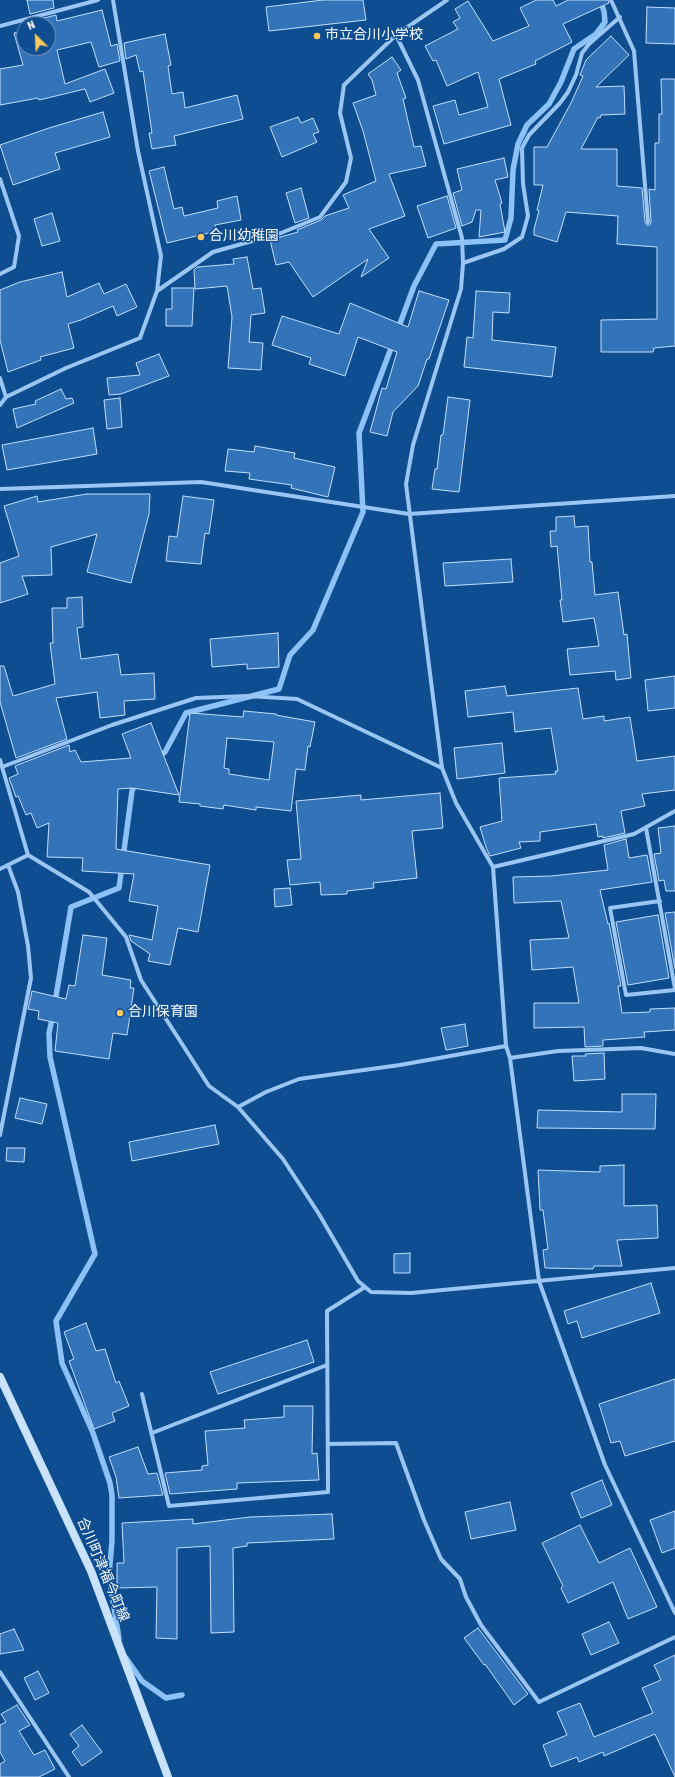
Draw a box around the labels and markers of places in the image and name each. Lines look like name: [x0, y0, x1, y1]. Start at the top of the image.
place label: 市立合川小学校: [325, 28, 423, 44]
marker: 市立合川小学校: [312, 31, 322, 41]
place label: 合川幼稚園: [209, 229, 279, 245]
marker: 合川幼稚園: [196, 232, 206, 242]
place label: 合川保育園: [128, 1005, 198, 1021]
marker: 合川保育園: [115, 1008, 125, 1018]

